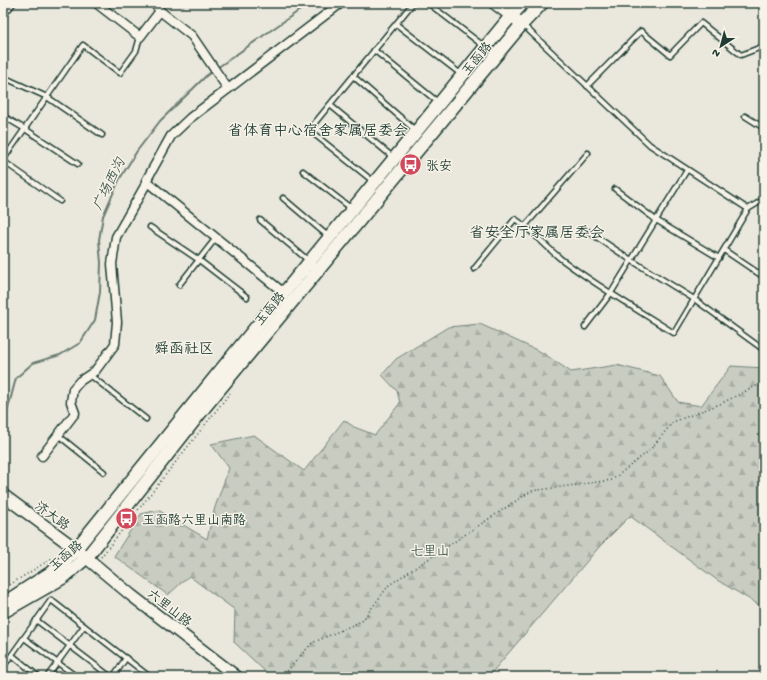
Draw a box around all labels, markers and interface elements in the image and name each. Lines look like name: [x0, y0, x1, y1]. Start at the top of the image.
north arrow: [701, 26, 741, 66]
street label: 玉函路: [459, 39, 496, 79]
text: N: [710, 46, 723, 59]
district label: 省体育中心宿舍家属居委会: [228, 123, 408, 141]
bus stop icon: 张安: [397, 152, 423, 178]
water label: 广场西沟: [89, 154, 131, 214]
place label: 张安: [426, 159, 452, 175]
district label: 省安全厅家属居委会: [469, 225, 605, 243]
street label: 玉函路: [252, 289, 289, 329]
district label: 舜函社区: [154, 341, 214, 359]
street label: 济大路: [31, 499, 72, 535]
bus stop icon: 玉函路六里山南路: [113, 506, 139, 532]
place label: 玉函路六里山南路: [142, 513, 246, 529]
street label: 玉函路: [46, 538, 86, 575]
park label: 七里山: [410, 544, 450, 560]
street label: 六里山路: [143, 586, 194, 631]

